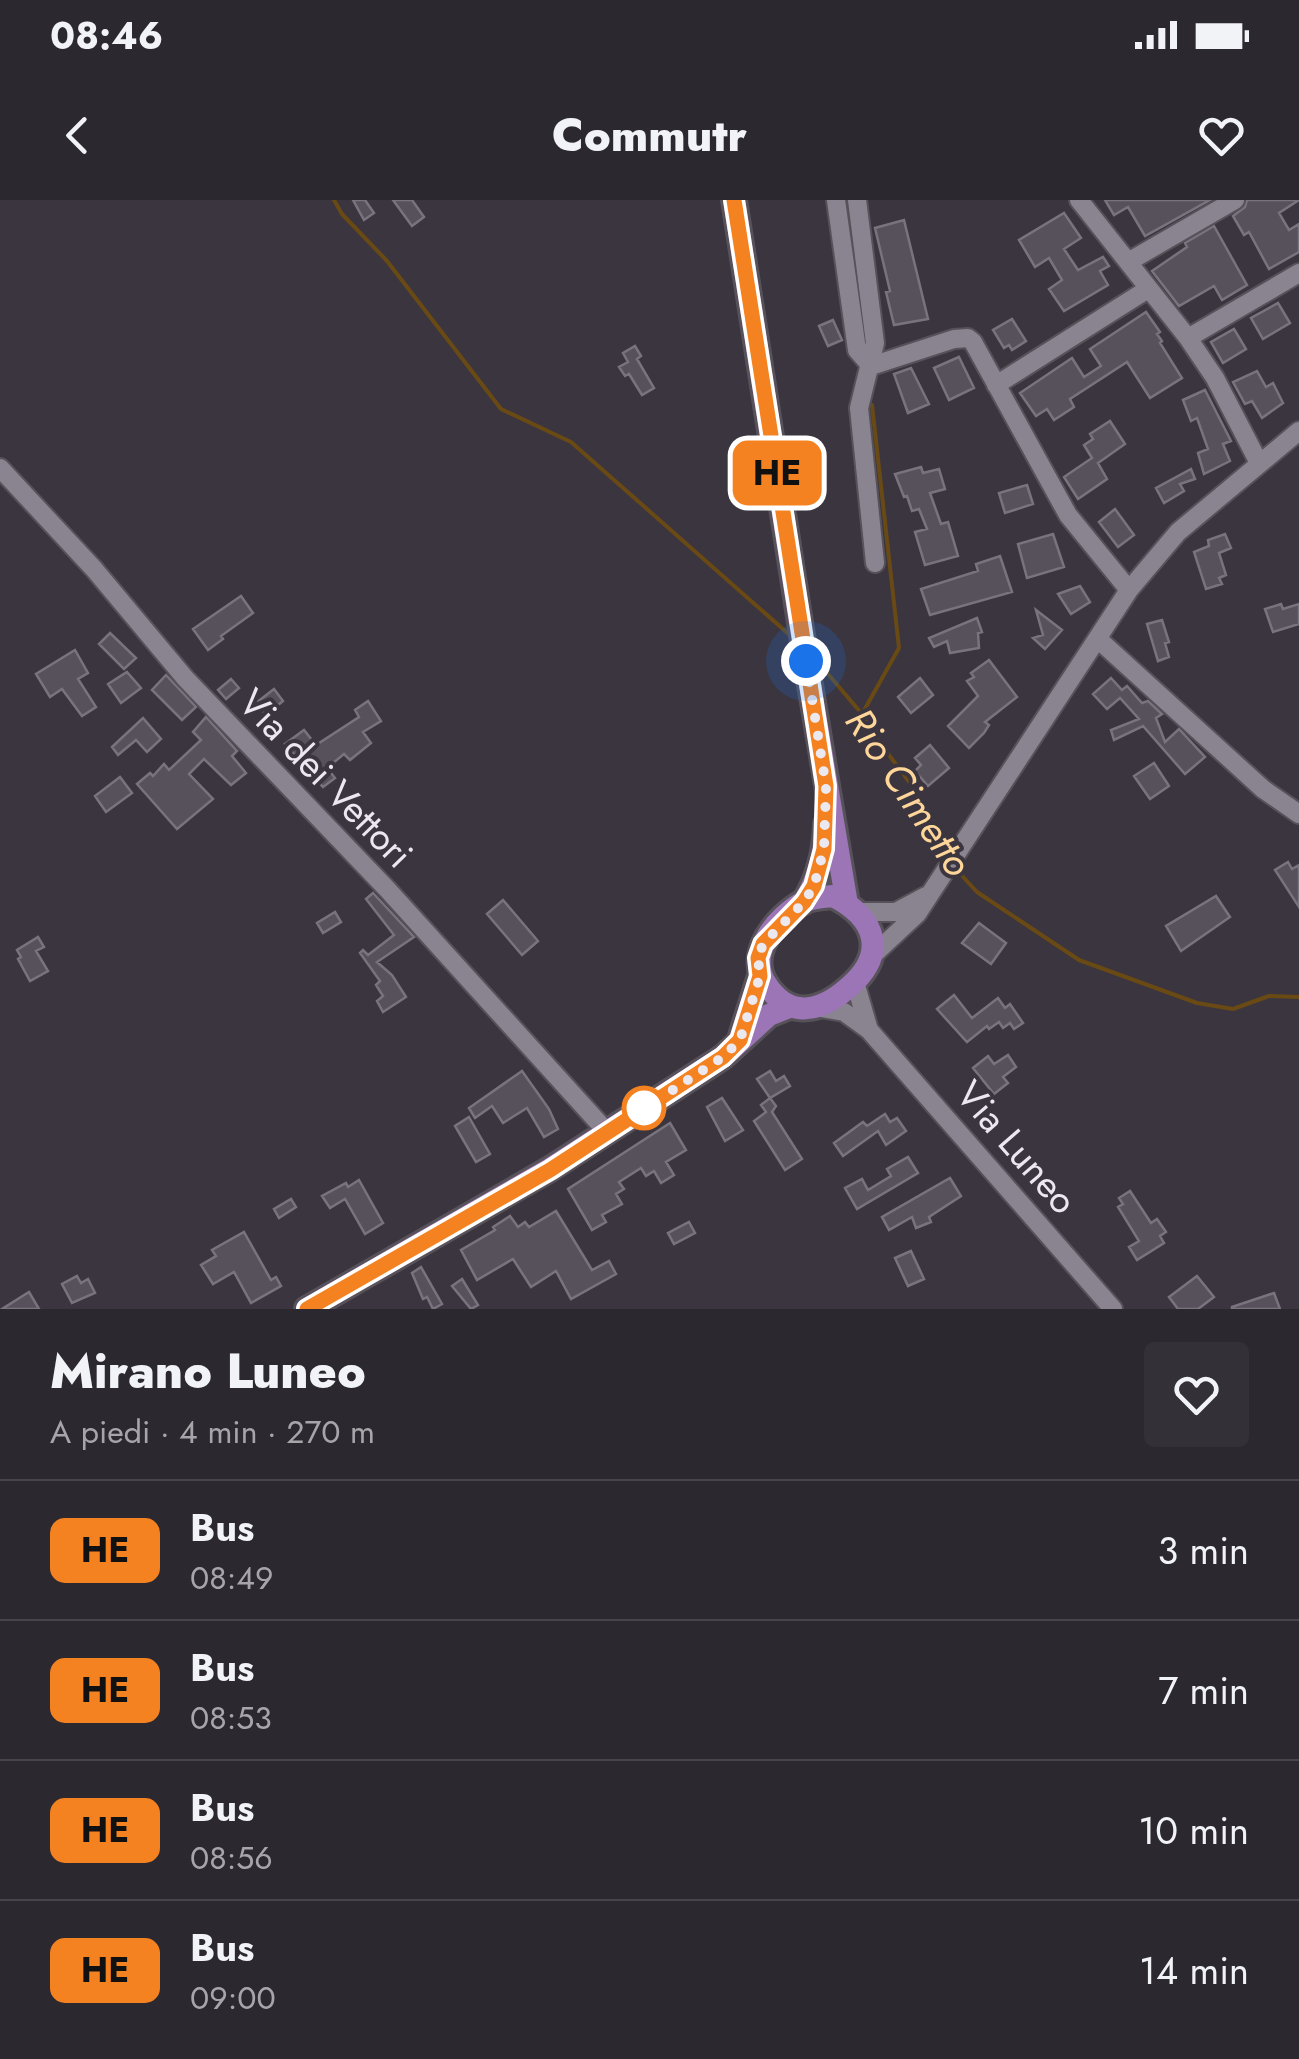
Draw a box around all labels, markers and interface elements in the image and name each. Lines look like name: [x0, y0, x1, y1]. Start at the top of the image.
text: 08:46: [50, 8, 163, 63]
text: Commutr: [552, 103, 747, 168]
icon: back: [50, 108, 105, 163]
icon: heart: [1194, 108, 1249, 163]
line badge: HE: [732, 440, 822, 506]
text: HE: [753, 448, 801, 498]
your location: [781, 636, 831, 686]
street label: Via dei Vettori: [226, 676, 426, 880]
water label: Rio Cimetto: [831, 696, 987, 888]
street label: Via Luneo: [943, 1068, 1091, 1226]
unlabelled marker: [623, 1087, 665, 1129]
text: Mirano Luneo: [50, 1337, 366, 1406]
button: heart: [1144, 1342, 1249, 1447]
text: A piedi · 4 min · 270 m: [50, 1409, 375, 1455]
text: Bus: [190, 1500, 254, 1555]
text: 3 min: [1157, 1523, 1249, 1578]
text: HE: [81, 1525, 129, 1575]
text: 08:49: [190, 1555, 273, 1601]
text: Bus: [190, 1640, 254, 1695]
text: 7 min: [1158, 1663, 1249, 1718]
text: HE: [81, 1665, 129, 1715]
text: 08:53: [190, 1695, 272, 1741]
text: Bus: [190, 1780, 254, 1835]
text: 10 min: [1138, 1803, 1249, 1858]
text: HE: [81, 1805, 129, 1855]
text: 08:56: [190, 1835, 273, 1881]
text: Bus: [190, 1920, 254, 1975]
text: 14 min: [1139, 1943, 1249, 1998]
text: HE: [81, 1945, 129, 1995]
text: 09:00: [190, 1975, 276, 2021]

